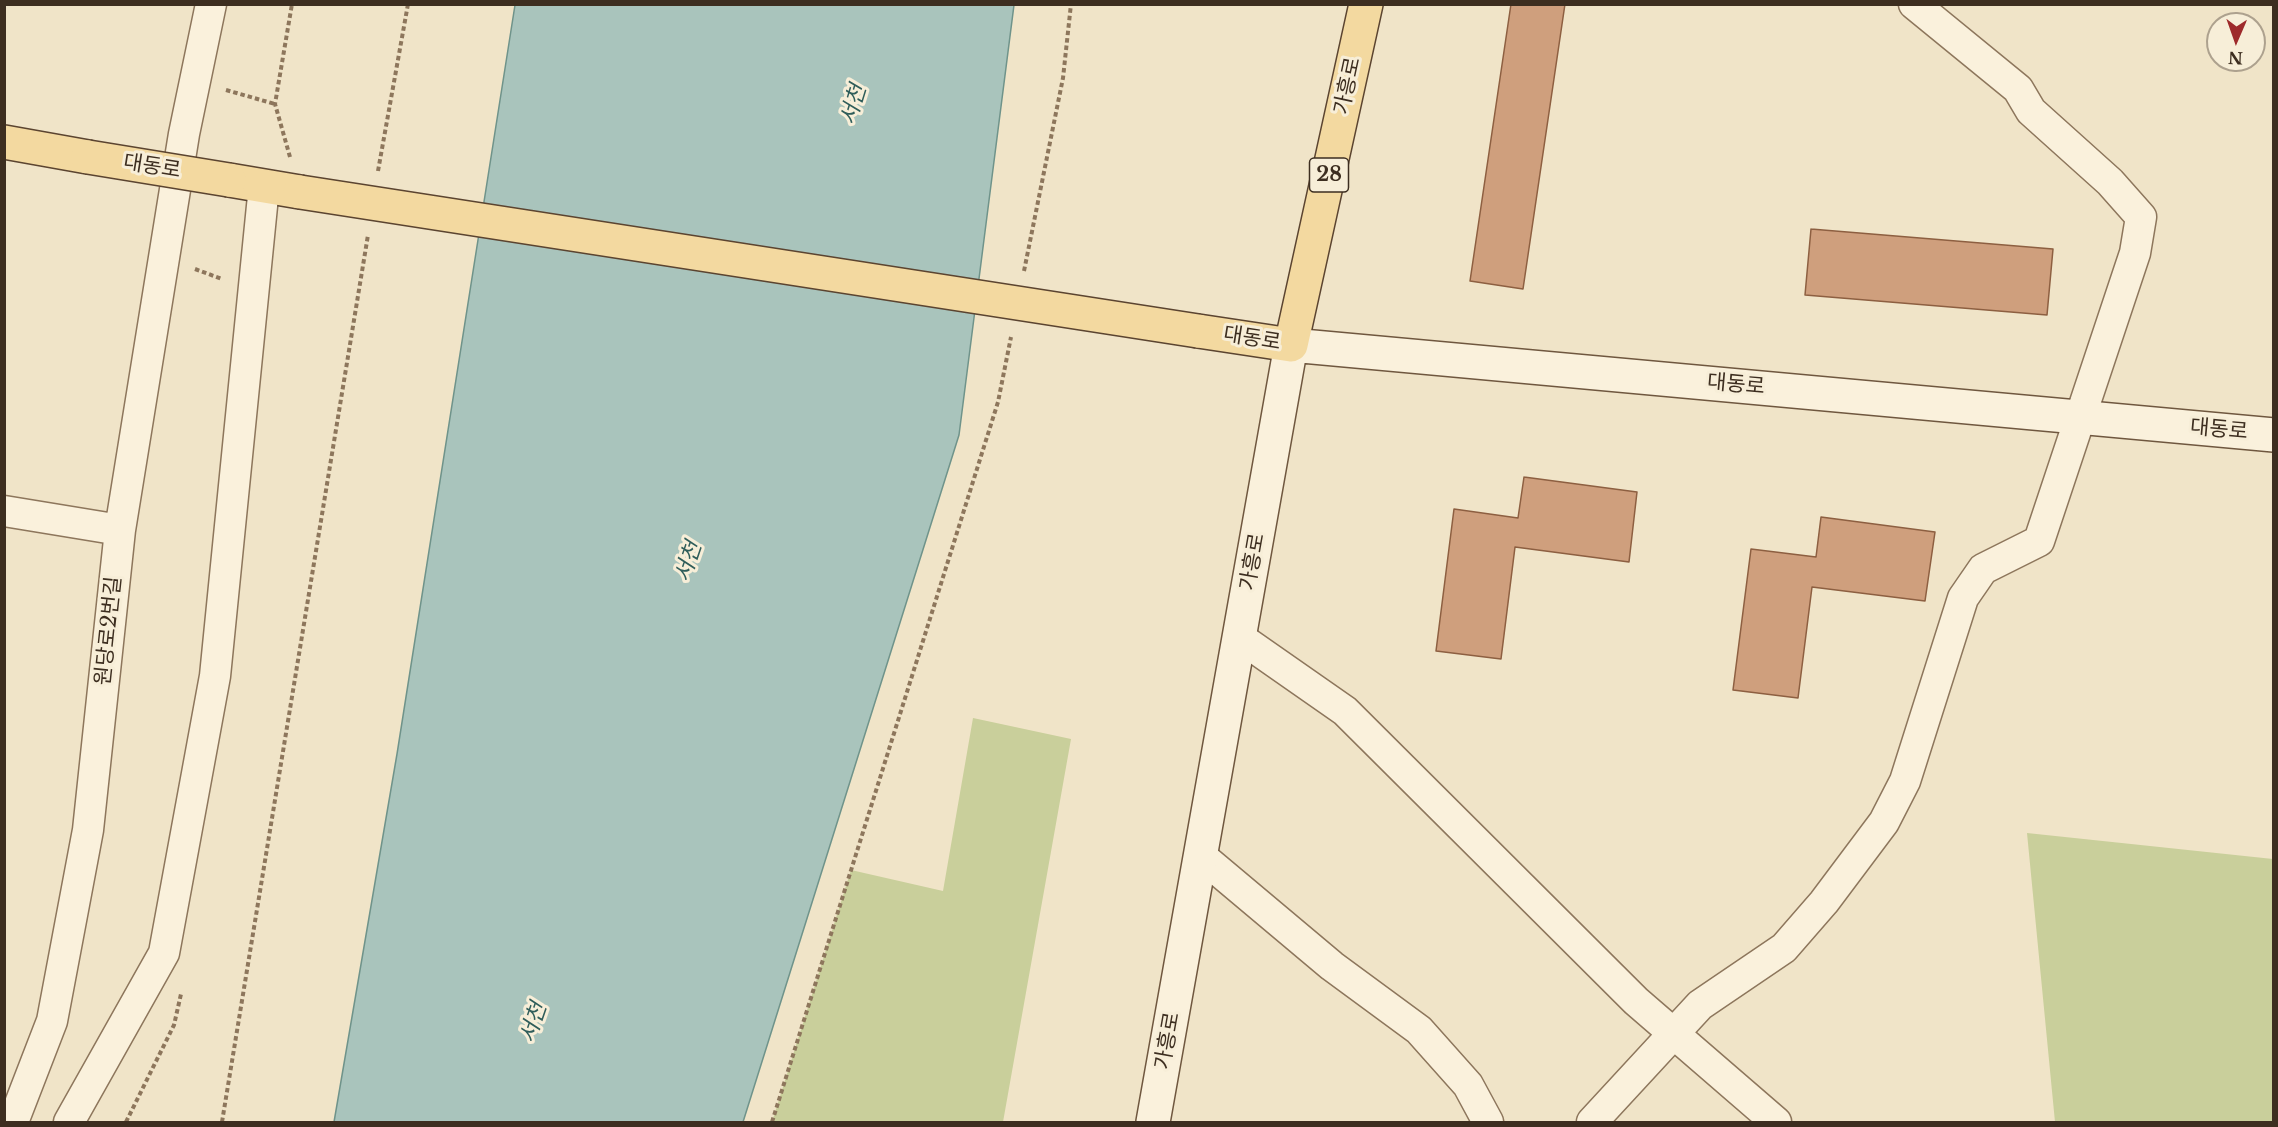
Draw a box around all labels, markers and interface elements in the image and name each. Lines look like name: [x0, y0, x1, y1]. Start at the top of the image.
north arrow: [2206, 12, 2266, 72]
text: N: [2228, 48, 2243, 68]
street label: 가흥로: [1330, 55, 1366, 117]
water label: 서천: [835, 82, 873, 128]
street label: 대동로: [121, 150, 183, 184]
road number: 28: [1310, 158, 1348, 192]
street label: 대동로: [1221, 322, 1283, 356]
street label: 대동로: [1706, 370, 1766, 400]
street label: 대동로: [2189, 415, 2249, 445]
street label: 가흥로: [1236, 531, 1270, 593]
water label: 서천: [670, 539, 708, 585]
street label: 원당로2번길: [91, 575, 127, 687]
water label: 서천: [515, 1000, 553, 1046]
street label: 가흥로: [1151, 1010, 1185, 1072]

